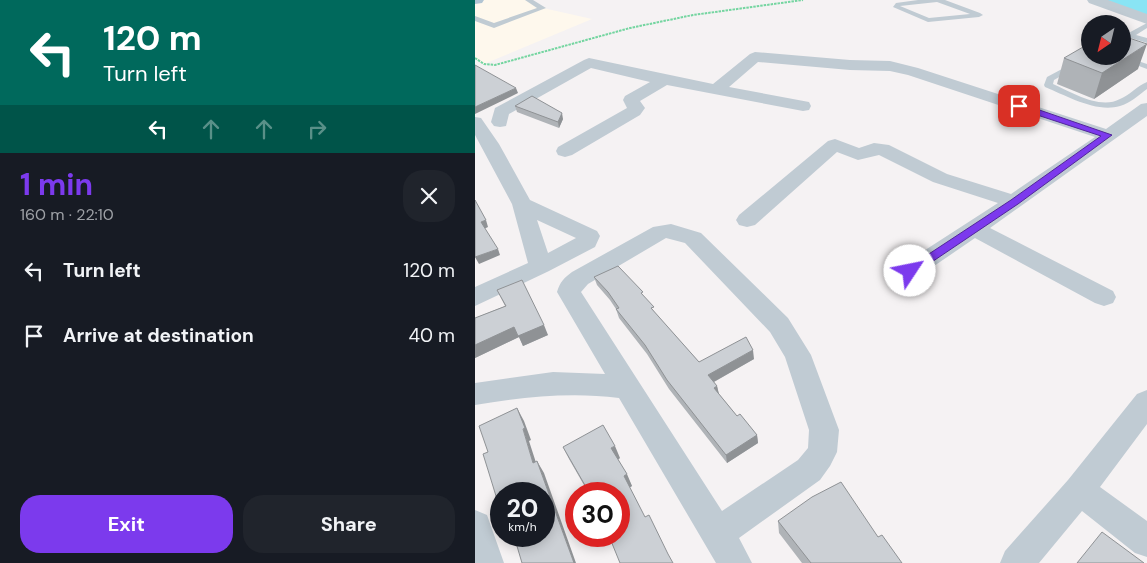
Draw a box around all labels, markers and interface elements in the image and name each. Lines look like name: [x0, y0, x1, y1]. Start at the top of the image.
text: 120 m: [103, 15, 202, 61]
north arrow: [1081, 15, 1131, 65]
map controls: [1081, 15, 1131, 65]
icon: left: [20, 20, 85, 85]
text: Turn left: [103, 59, 187, 88]
pin: [998, 85, 1040, 127]
icon: arrive: [1005, 92, 1033, 120]
icon: left: [144, 115, 172, 143]
icon: ahead: [197, 115, 225, 143]
icon: ahead: [250, 115, 278, 143]
icon: right: [303, 115, 331, 143]
text: 1 min: [20, 165, 93, 204]
button: close: [403, 170, 455, 222]
text: 160 m · 22:10: [20, 204, 114, 225]
position arrow: [883, 244, 935, 296]
icon: left: [20, 257, 48, 285]
text: Turn left: [63, 258, 141, 283]
text: 120 m: [403, 258, 455, 283]
icon: arrive: [20, 322, 48, 350]
text: Arrive at destination: [63, 323, 254, 348]
text: 40 m: [408, 323, 455, 348]
speed limit sign: 30: [565, 482, 630, 547]
text: 20: [507, 492, 538, 525]
button: Exit: [20, 495, 233, 553]
button: Share: [243, 495, 455, 553]
text: km/h: [508, 519, 537, 535]

